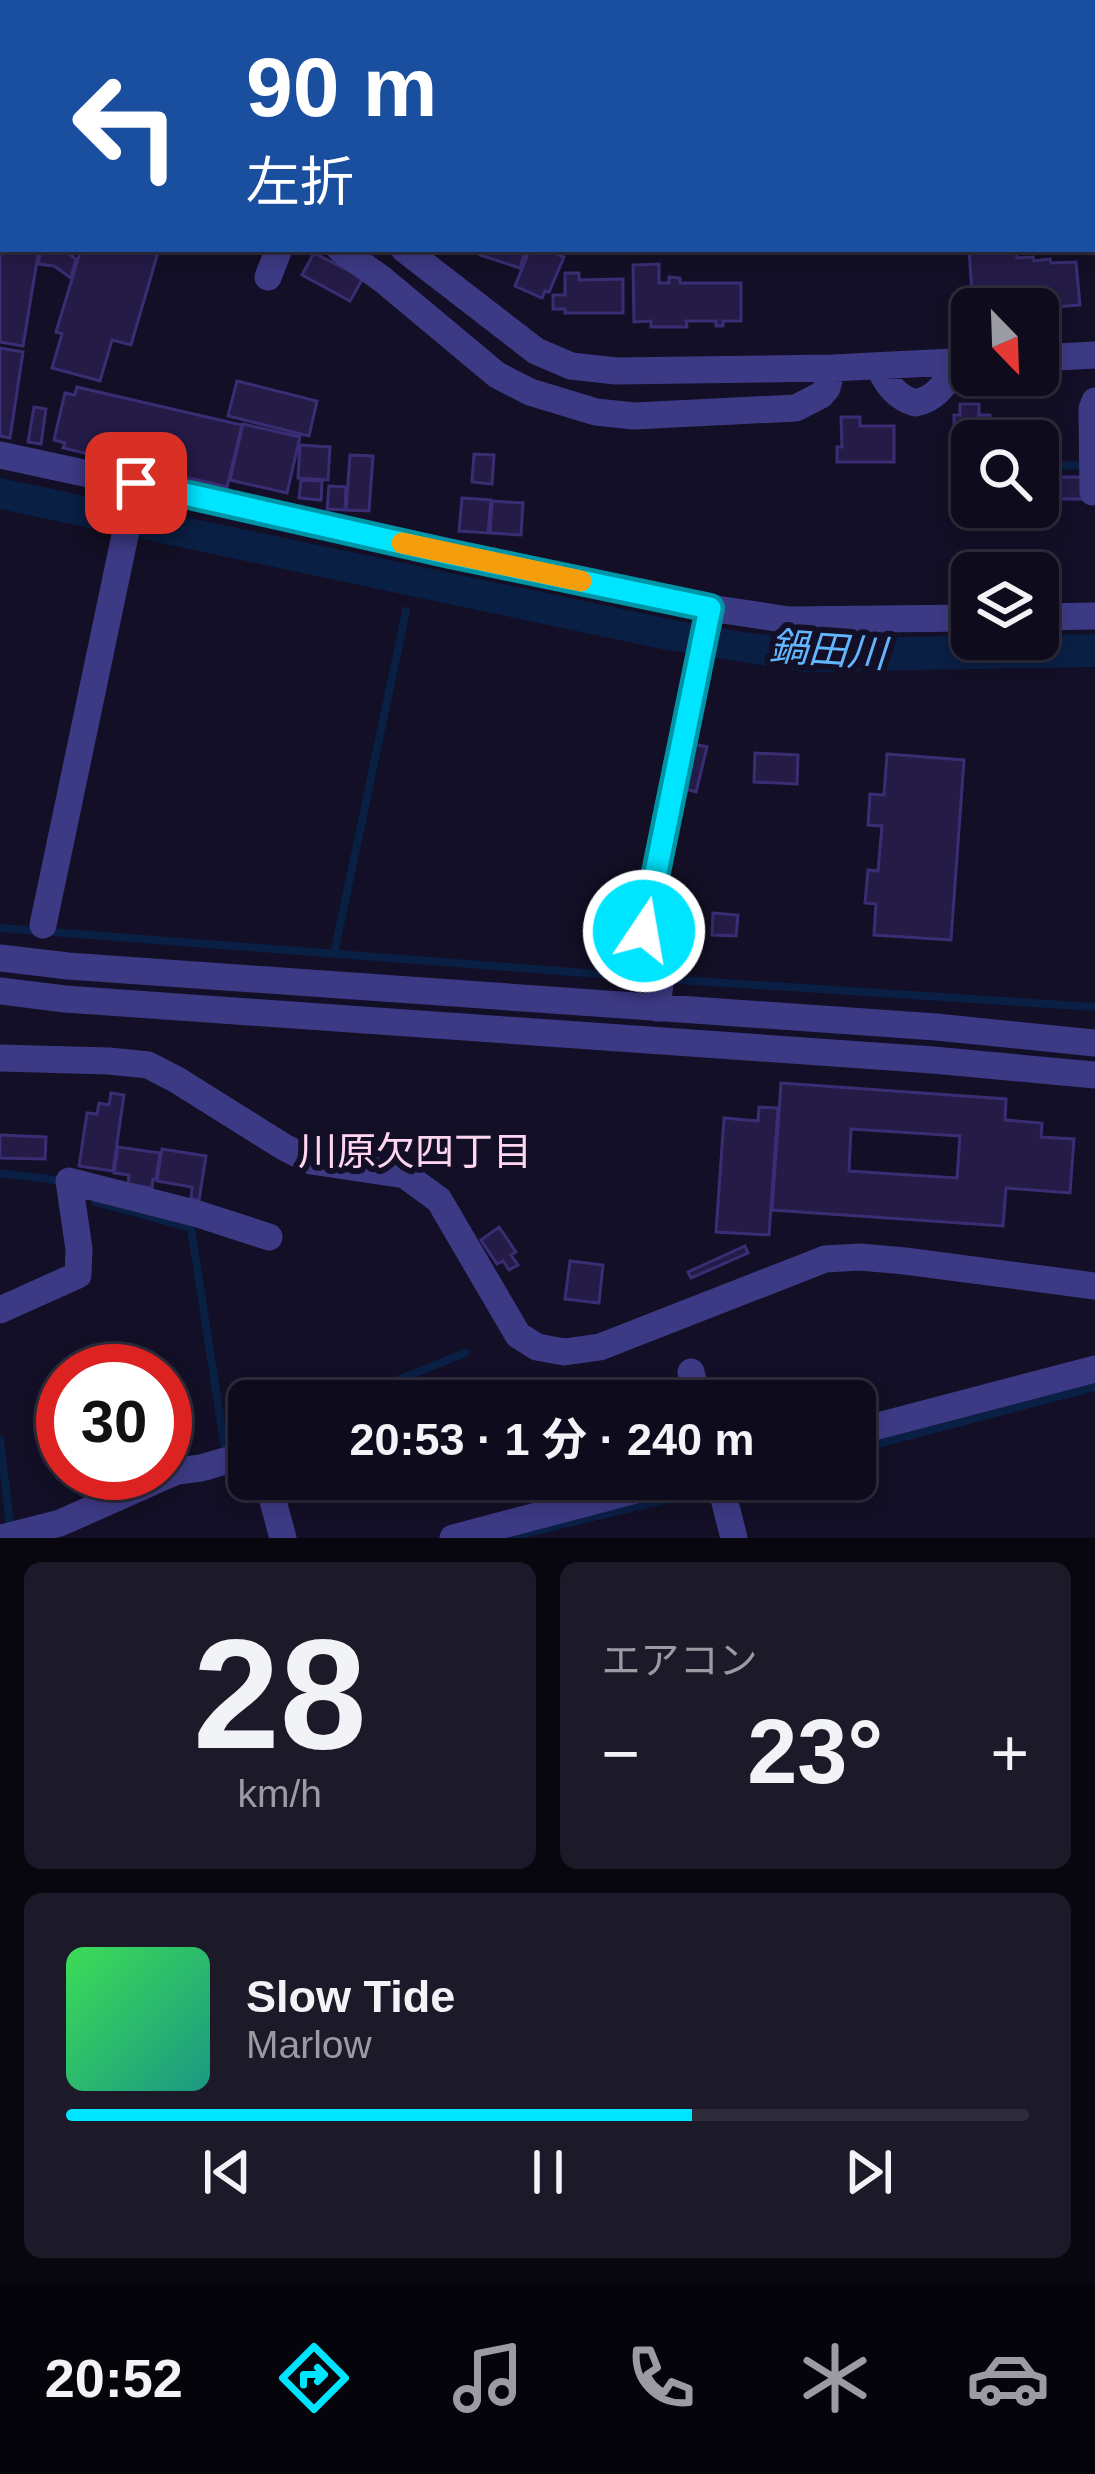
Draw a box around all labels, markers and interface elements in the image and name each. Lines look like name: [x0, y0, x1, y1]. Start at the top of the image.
text: 90 m: [246, 40, 437, 134]
icon: left: [48, 48, 204, 204]
text: 左折: [246, 152, 354, 212]
north arrow: [951, 288, 1059, 396]
map controls: [951, 288, 1059, 660]
button: search: [951, 420, 1059, 528]
pin: [85, 432, 187, 534]
icon: arrive: [103, 450, 169, 516]
button: layers: [951, 552, 1059, 660]
water label: 鍋田川: [768, 624, 892, 676]
position arrow: [581, 868, 707, 994]
district label: 川原欠四丁目: [298, 1130, 532, 1173]
speed limit sign: 30: [36, 1344, 192, 1500]
text: 20:53 · 1 分 · 240 m: [349, 1414, 755, 1465]
text: 28: [193, 1607, 367, 1781]
text: エアコン: [602, 1639, 758, 1682]
text: 23°: [747, 1702, 883, 1802]
text: −: [602, 1716, 640, 1790]
text: +: [990, 1716, 1029, 1790]
text: km/h: [237, 1772, 322, 1815]
text: Slow Tide: [246, 1971, 455, 2022]
text: Marlow: [246, 2023, 372, 2066]
icon: previous: [194, 2139, 260, 2205]
icon: pause: [515, 2139, 581, 2205]
icon: next: [836, 2139, 902, 2205]
icon: directions: [272, 2336, 356, 2420]
icon: music: [446, 2336, 530, 2420]
icon: phone: [619, 2336, 703, 2420]
icon: climate: [793, 2336, 877, 2420]
icon: car: [966, 2336, 1050, 2420]
text: 20:52: [45, 2348, 183, 2408]

